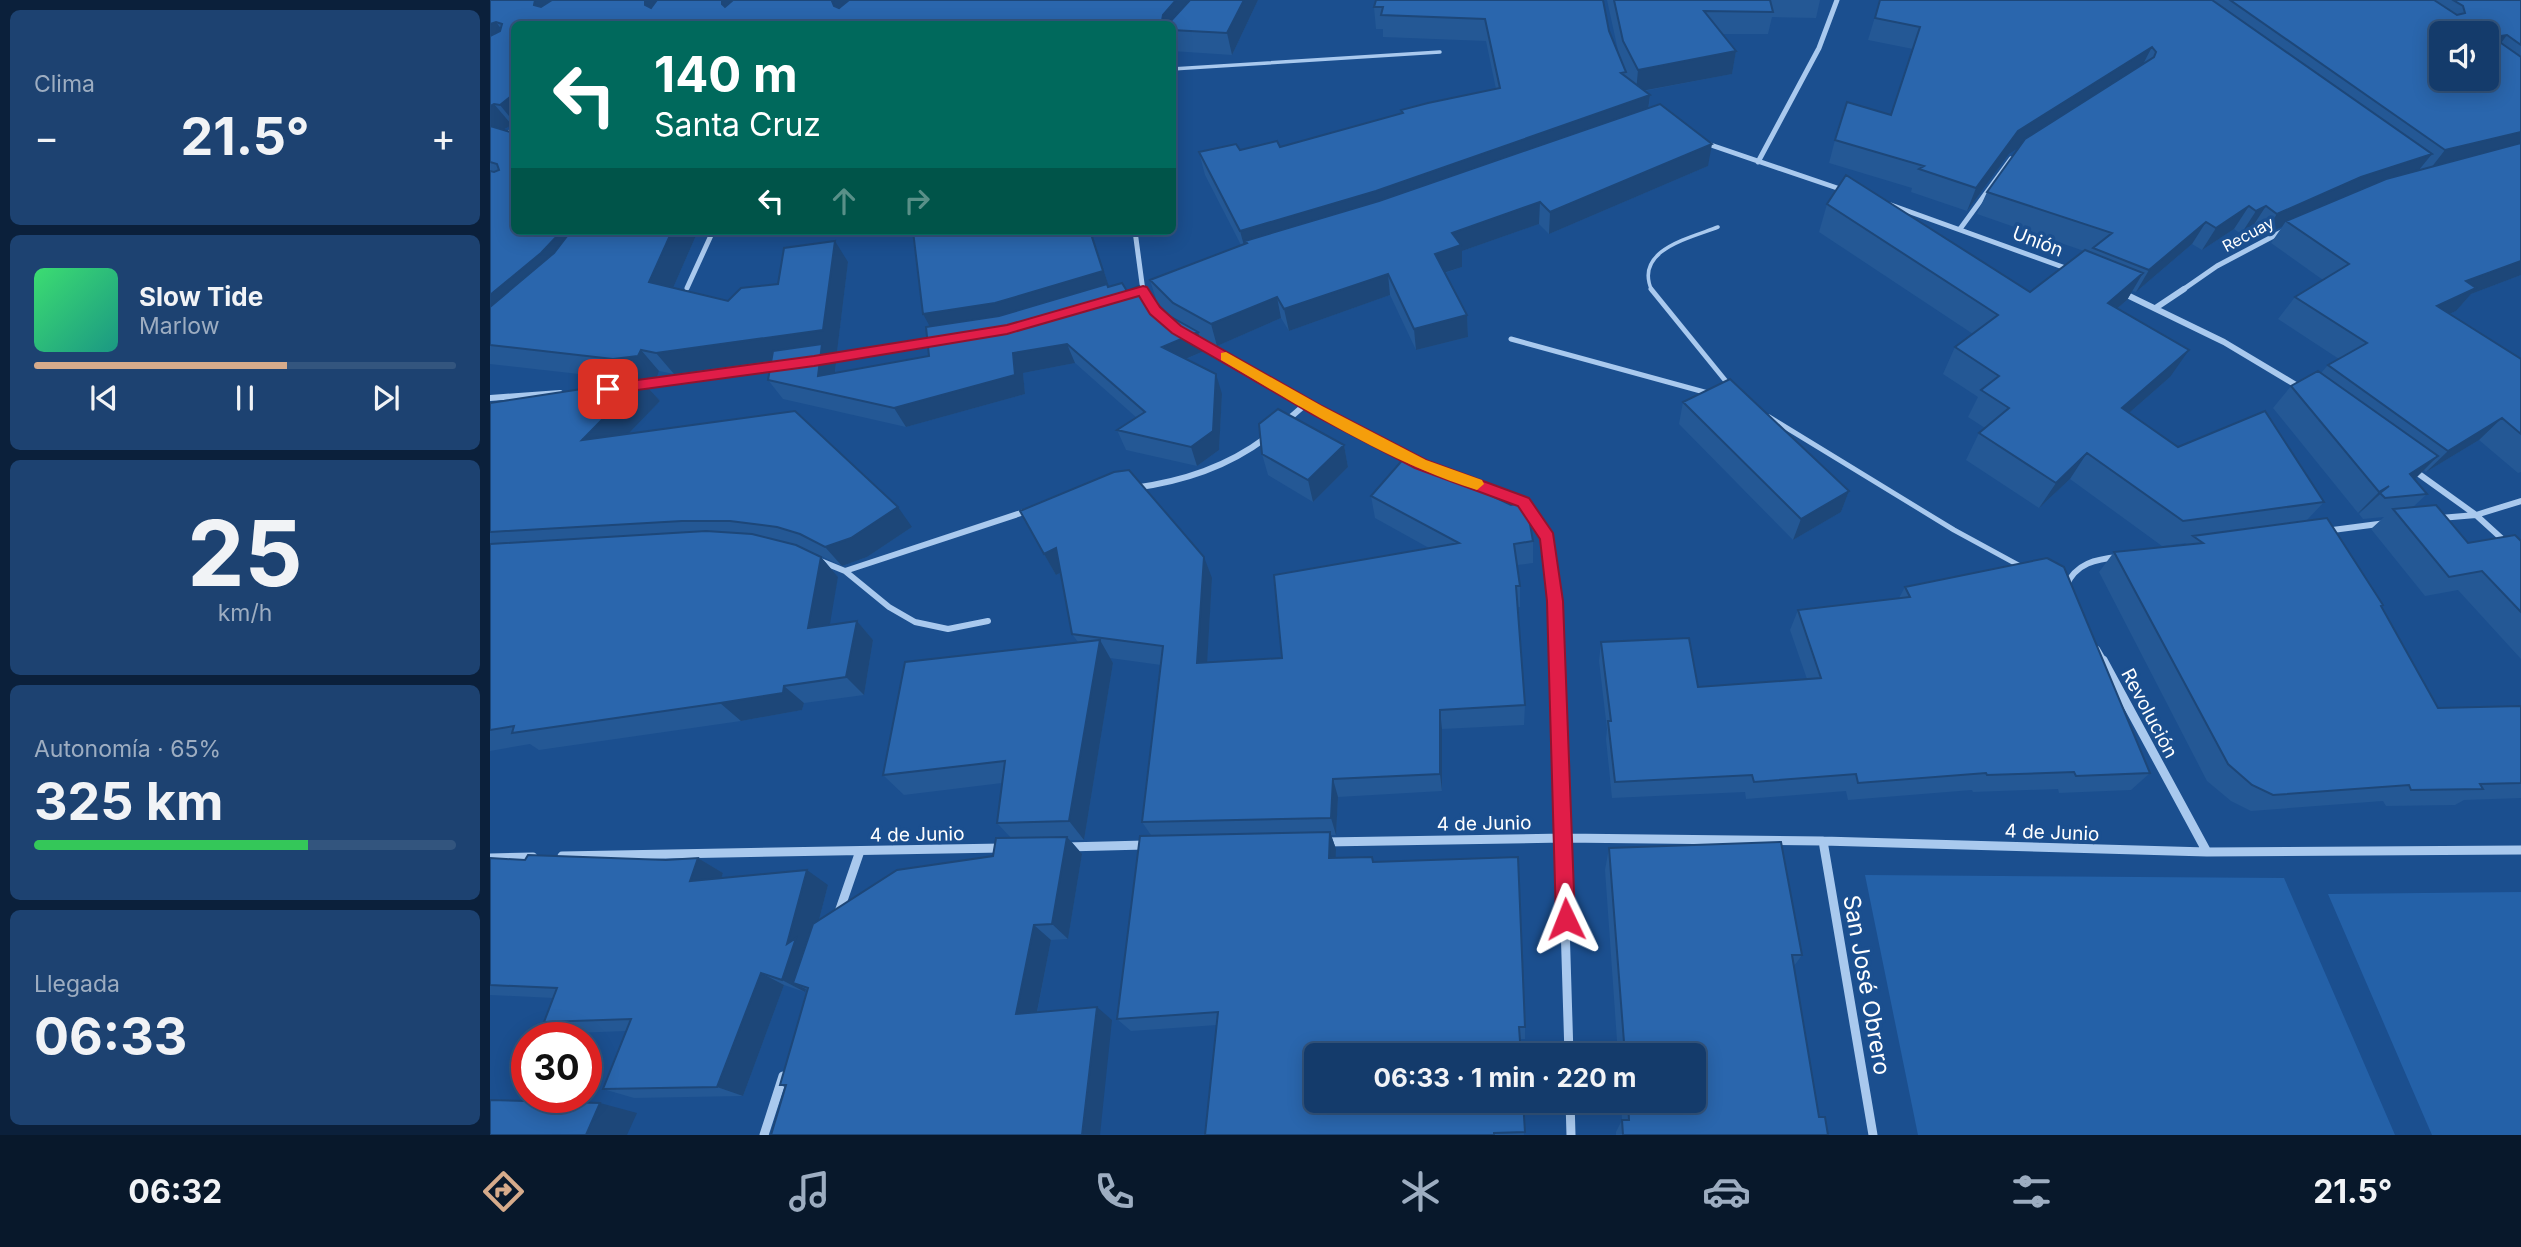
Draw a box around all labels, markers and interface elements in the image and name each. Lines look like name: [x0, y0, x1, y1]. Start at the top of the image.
map controls: [2429, 21, 2499, 91]
button: sound: [2429, 21, 2499, 91]
text: 140 m: [654, 45, 798, 104]
icon: left: [539, 49, 630, 140]
text: Clima: [34, 70, 95, 98]
text: 21.5°: [180, 105, 310, 168]
text: Santa Cruz: [654, 105, 821, 144]
text: −: [34, 114, 59, 160]
text: +: [431, 114, 456, 160]
icon: left: [752, 182, 790, 220]
icon: ahead: [825, 182, 863, 220]
icon: right: [898, 182, 936, 220]
street label: Recuay: [2219, 212, 2277, 256]
street label: Unión: [2009, 221, 2066, 262]
text: Slow Tide: [139, 281, 263, 312]
text: Marlow: [139, 312, 219, 340]
pin: [578, 359, 638, 419]
icon: arrive: [589, 370, 627, 408]
icon: previous: [85, 379, 123, 417]
icon: pause: [226, 379, 264, 417]
icon: next: [367, 379, 405, 417]
text: 25: [187, 498, 303, 608]
text: km/h: [218, 599, 272, 627]
street label: Revolución: [2116, 664, 2183, 762]
text: Autonomía · 65%: [34, 735, 221, 763]
text: 325 km: [34, 770, 224, 833]
street label: 4 de Junio: [1436, 811, 1532, 836]
street label: 4 de Junio: [2004, 819, 2100, 846]
street label: 4 de Junio: [869, 822, 965, 847]
position arrow: [1529, 882, 1603, 956]
street label: San José Obrero: [1837, 893, 1897, 1077]
text: Llegada: [34, 970, 120, 998]
text: 06:33: [34, 1005, 187, 1068]
speed limit sign: 30: [511, 1022, 602, 1113]
text: 06:33 · 1 min · 220 m: [1373, 1062, 1637, 1093]
icon: directions: [479, 1167, 528, 1216]
icon: music: [785, 1167, 834, 1216]
icon: phone: [1090, 1167, 1139, 1216]
icon: climate: [1396, 1167, 1445, 1216]
icon: car: [1702, 1167, 1751, 1216]
icon: filters: [2007, 1167, 2056, 1216]
text: 06:32: [128, 1172, 222, 1211]
text: 21.5°: [2313, 1172, 2393, 1211]

